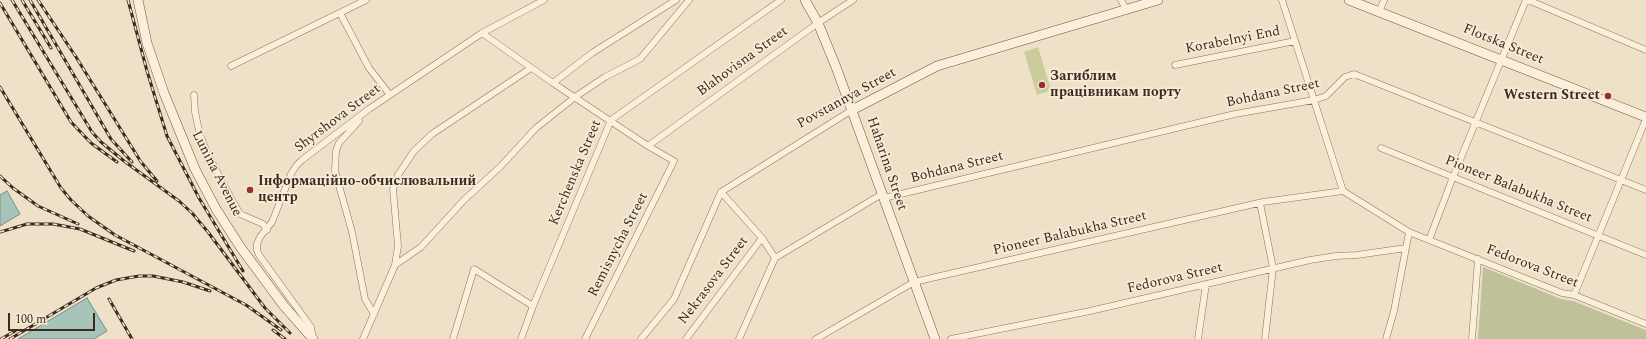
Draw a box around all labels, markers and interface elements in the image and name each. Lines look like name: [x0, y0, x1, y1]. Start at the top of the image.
street label: Flotska Street: [1460, 21, 1546, 69]
street label: Blahovisna Street: [694, 23, 792, 101]
street label: Korabelnyi End: [1184, 24, 1282, 58]
street label: Povstannya Street: [795, 65, 899, 133]
place label: Загиблим працівникам порту: [1050, 69, 1181, 102]
street label: Bohdana Street: [1225, 76, 1321, 112]
marker: Загиблим працівникам порту: [1037, 80, 1047, 90]
street label: Shyrshova Street: [292, 81, 384, 157]
place label: Western Street: [1504, 88, 1600, 104]
marker: Western Street: [1603, 91, 1613, 101]
street label: Haharina Street: [862, 115, 910, 213]
street label: Kerchenska Street: [546, 118, 606, 228]
street label: Lunina Avenue: [187, 128, 245, 220]
street label: Bohdana Street: [909, 148, 1005, 188]
street label: Pioneer Balabukha Street: [1442, 153, 1594, 227]
place label: Інформаційно-обчислювальний центр: [258, 174, 476, 206]
marker: Інформаційно-обчислювальний центр: [245, 185, 255, 195]
street label: Remisnycha Street: [585, 190, 653, 300]
street label: Pioneer Balabukha Street: [992, 208, 1148, 260]
street label: Nekrasova Street: [675, 234, 753, 328]
street label: Fedorova Street: [1484, 242, 1580, 292]
street label: Fedorova Street: [1126, 260, 1224, 298]
scale bar: [10, 305, 97, 331]
text: 100 m: [15, 310, 46, 329]

